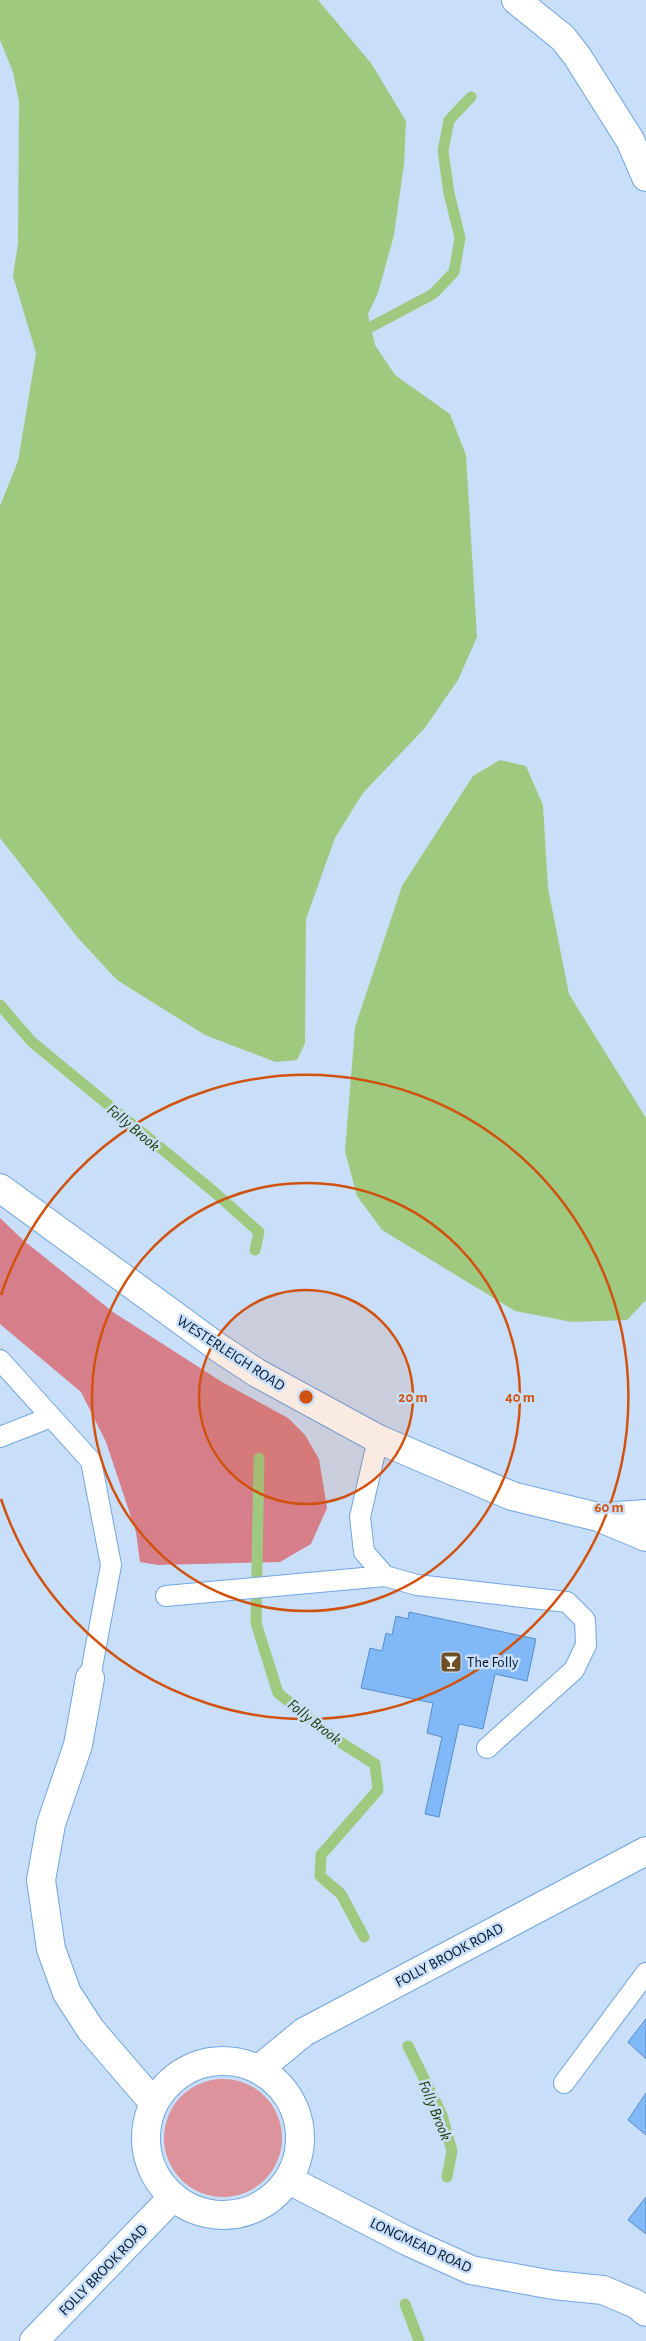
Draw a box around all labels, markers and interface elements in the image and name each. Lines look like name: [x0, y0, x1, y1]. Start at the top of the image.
water label: Folly Brook: [104, 1101, 163, 1154]
street label: WESTERLEIGH ROAD: [174, 1313, 288, 1394]
centre of rings: [297, 1388, 315, 1406]
text: 20 m: [398, 1390, 428, 1405]
text: 40 m: [505, 1390, 535, 1405]
text: 60 m: [594, 1500, 624, 1515]
bar icon: The Folly: [439, 1650, 463, 1674]
place label: The Folly: [467, 1655, 519, 1670]
water label: Folly Brook: [285, 1696, 344, 1748]
street label: FOLLY BROOK ROAD: [393, 1921, 506, 1990]
water label: Folly Brook: [416, 2078, 454, 2143]
street label: LONGMEAD ROAD: [368, 2215, 474, 2276]
street label: FOLLY BROOK ROAD: [56, 2222, 151, 2319]

